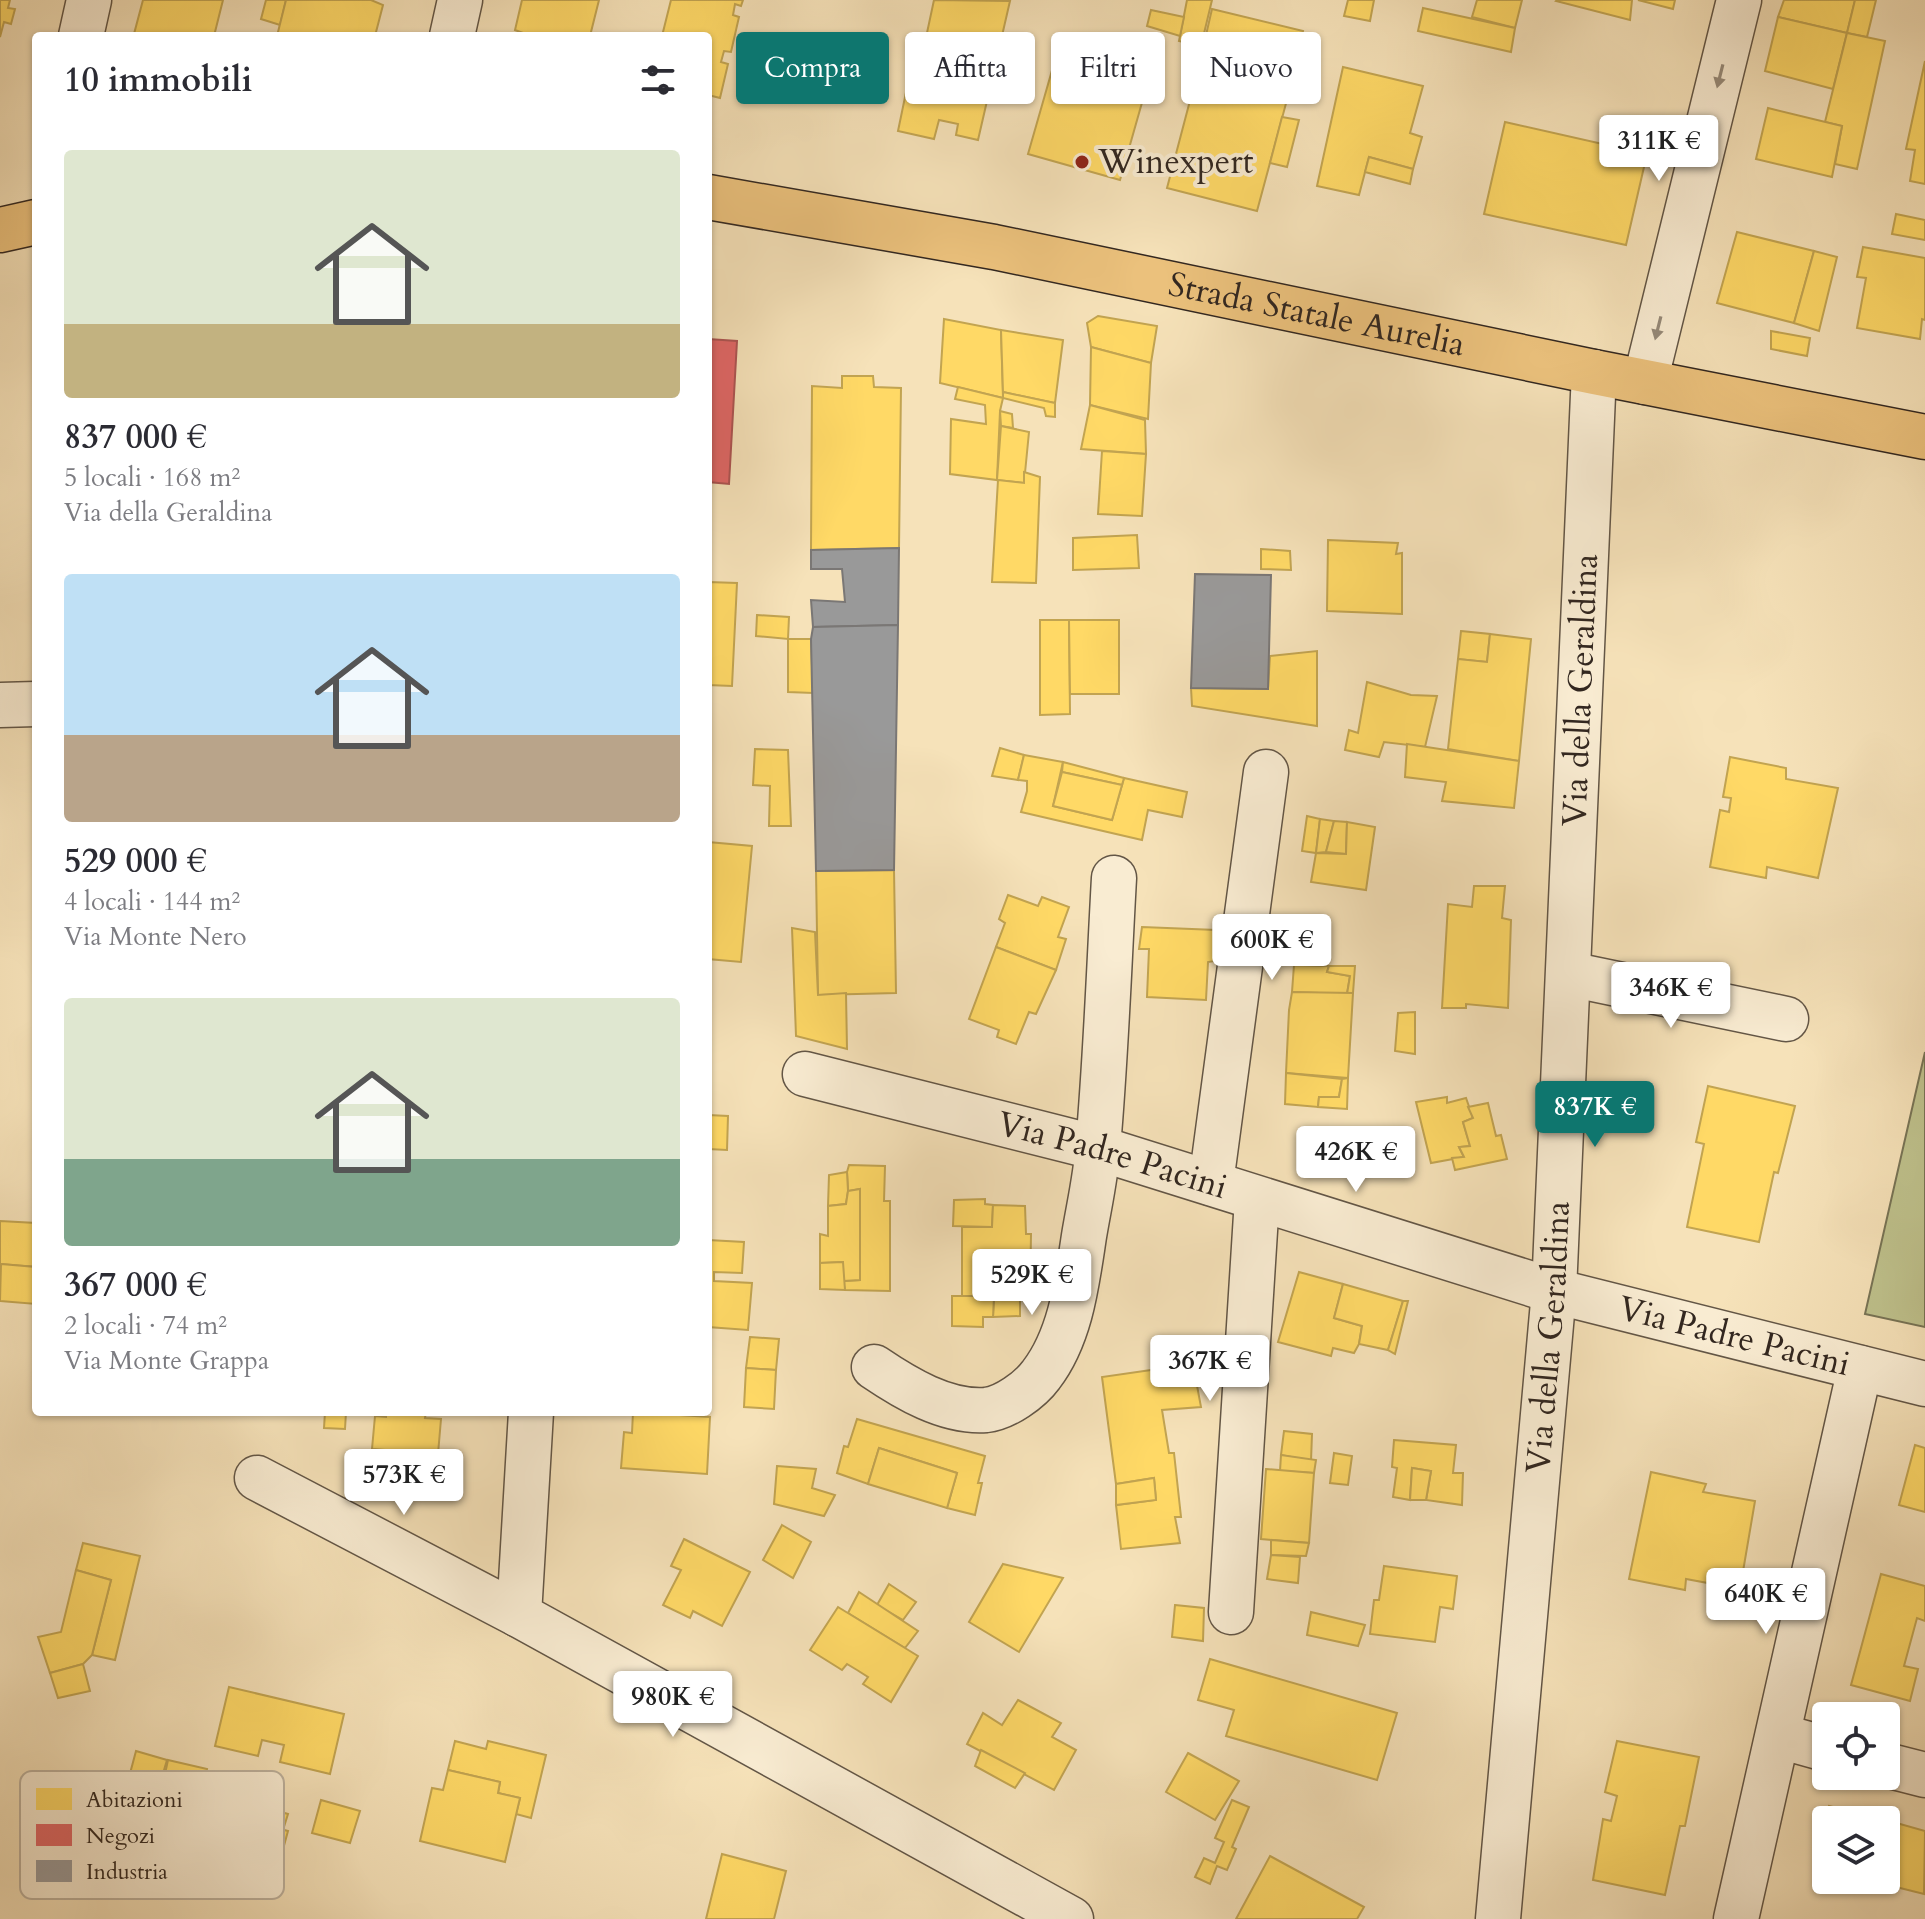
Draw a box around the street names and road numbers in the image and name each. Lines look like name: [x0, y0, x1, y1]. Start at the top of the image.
street label: Strada Statale Aurelia: [1164, 261, 1469, 368]
street label: Via della Geraldina: [1551, 552, 1609, 827]
street label: Via Padre Pacini: [993, 1101, 1233, 1210]
street label: Via della Geraldina: [1515, 1200, 1581, 1475]
street label: Via Padre Pacini: [1614, 1285, 1855, 1387]

